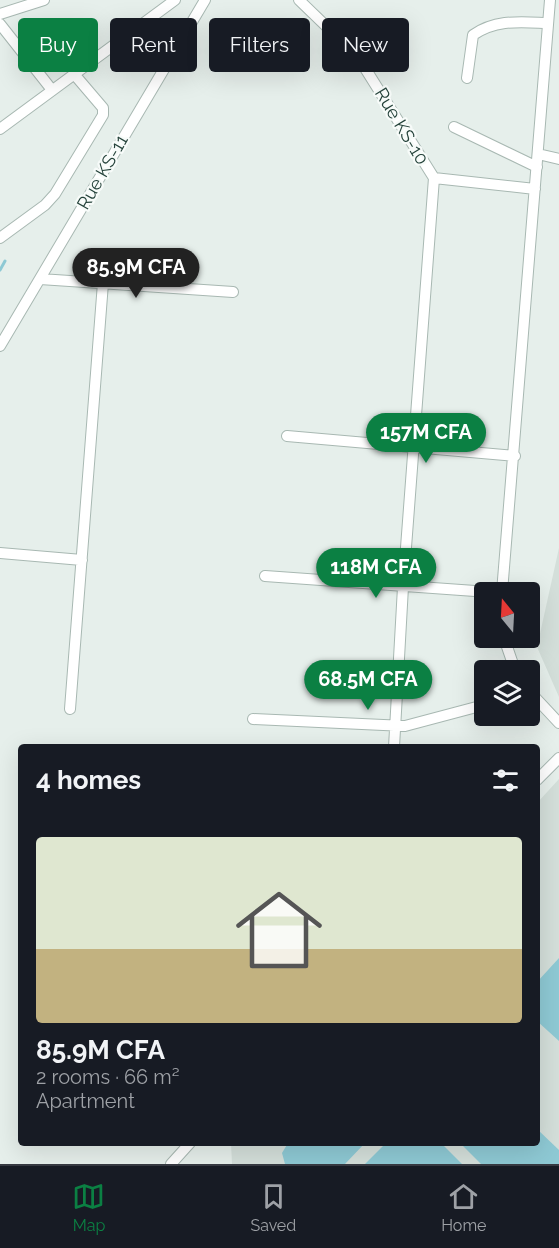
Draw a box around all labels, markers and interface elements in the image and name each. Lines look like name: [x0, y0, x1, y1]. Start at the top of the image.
chip: Buy: [18, 18, 98, 72]
chip: Rent: [110, 18, 197, 72]
chip: Filters: [209, 18, 310, 72]
chip: New: [322, 18, 409, 72]
street label: Rue KS-10: [371, 84, 433, 168]
street label: Rue KS-11: [72, 131, 132, 213]
pin: 85.9M CFA: [67, 248, 205, 299]
text: 85.9M CFA: [86, 255, 186, 279]
pin: 157M CFA: [364, 413, 488, 464]
text: 157M CFA: [380, 420, 472, 444]
pin: 118M CFA: [314, 548, 438, 599]
text: 118M CFA: [330, 555, 422, 579]
north arrow: [474, 582, 540, 648]
map controls: [474, 582, 540, 726]
pin: 68.5M CFA: [299, 660, 437, 711]
button: layers: [474, 660, 540, 726]
text: 68.5M CFA: [318, 667, 418, 691]
icon: filters: [489, 764, 522, 797]
text: 4 homes: [36, 765, 141, 795]
icon: home: [225, 876, 333, 984]
text: 85.9M CFA: [36, 1035, 165, 1065]
text: 2 rooms · 66 m²: [36, 1065, 179, 1089]
text: Apartment: [36, 1089, 135, 1113]
tab: Map: [72, 1180, 105, 1235]
tab: Saved: [250, 1180, 296, 1235]
tab: Home: [441, 1180, 486, 1235]

